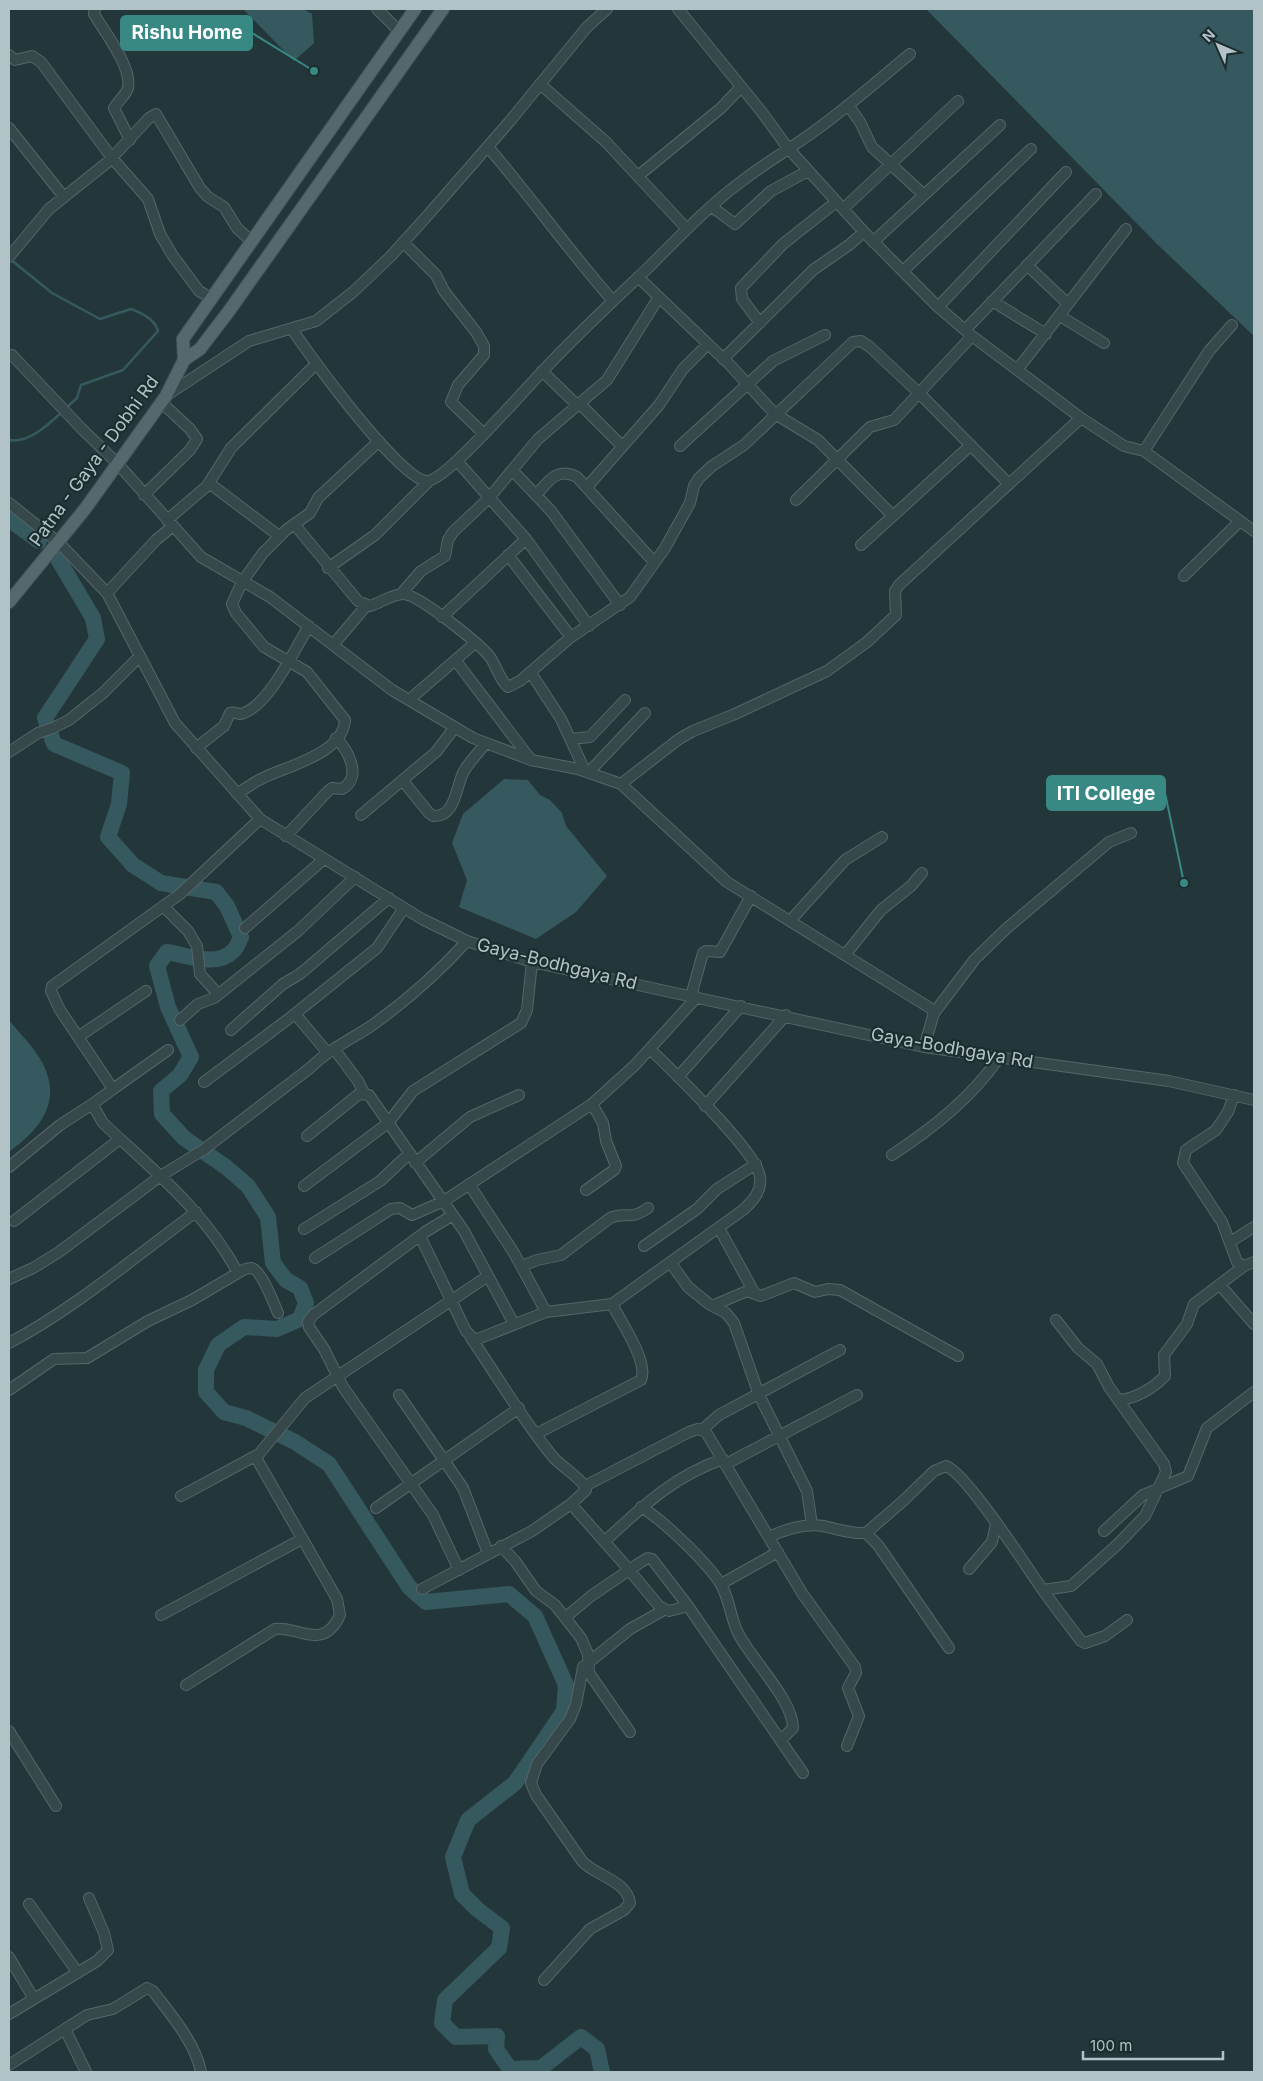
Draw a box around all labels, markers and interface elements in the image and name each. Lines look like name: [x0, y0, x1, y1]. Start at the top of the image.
callout: Rishu Home: [121, 16, 252, 50]
north arrow: [1193, 20, 1243, 70]
text: Rishu Home: [132, 21, 242, 44]
text: N: [1199, 26, 1218, 45]
street label: Patna - Gaya - Dobhi Rd: [25, 371, 163, 550]
callout: ITI College: [1047, 776, 1165, 810]
text: ITI College: [1057, 782, 1155, 805]
street label: Gaya-Bodhgaya Rd: [475, 933, 639, 994]
street label: Gaya-Bodhgaya Rd: [869, 1023, 1035, 1072]
scale bar: [1083, 2028, 1223, 2060]
text: 100 m: [1090, 2036, 1132, 2055]

